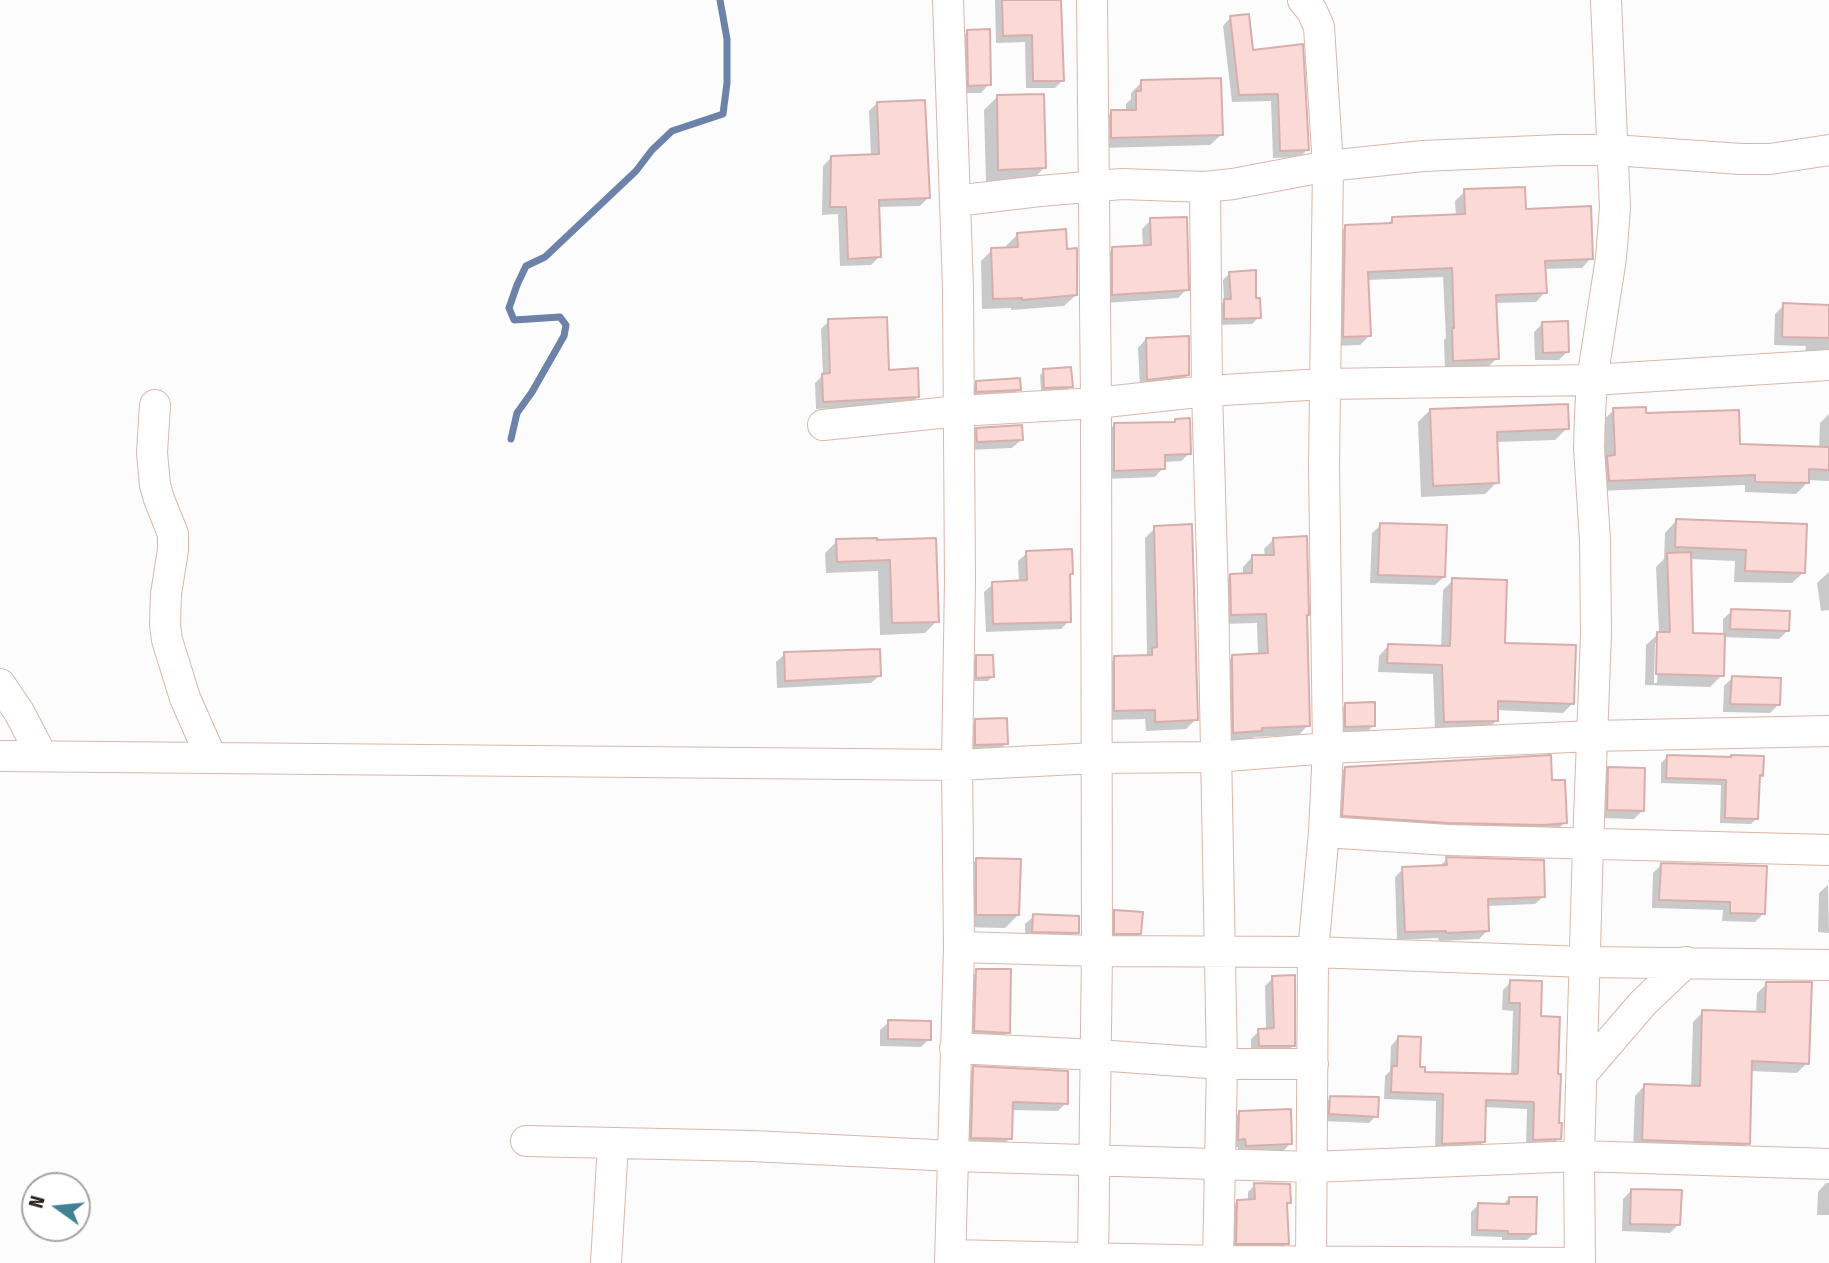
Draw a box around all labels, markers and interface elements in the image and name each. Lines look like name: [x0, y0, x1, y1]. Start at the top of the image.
north arrow: [21, 1172, 91, 1242]
text: N: [25, 1193, 50, 1210]

